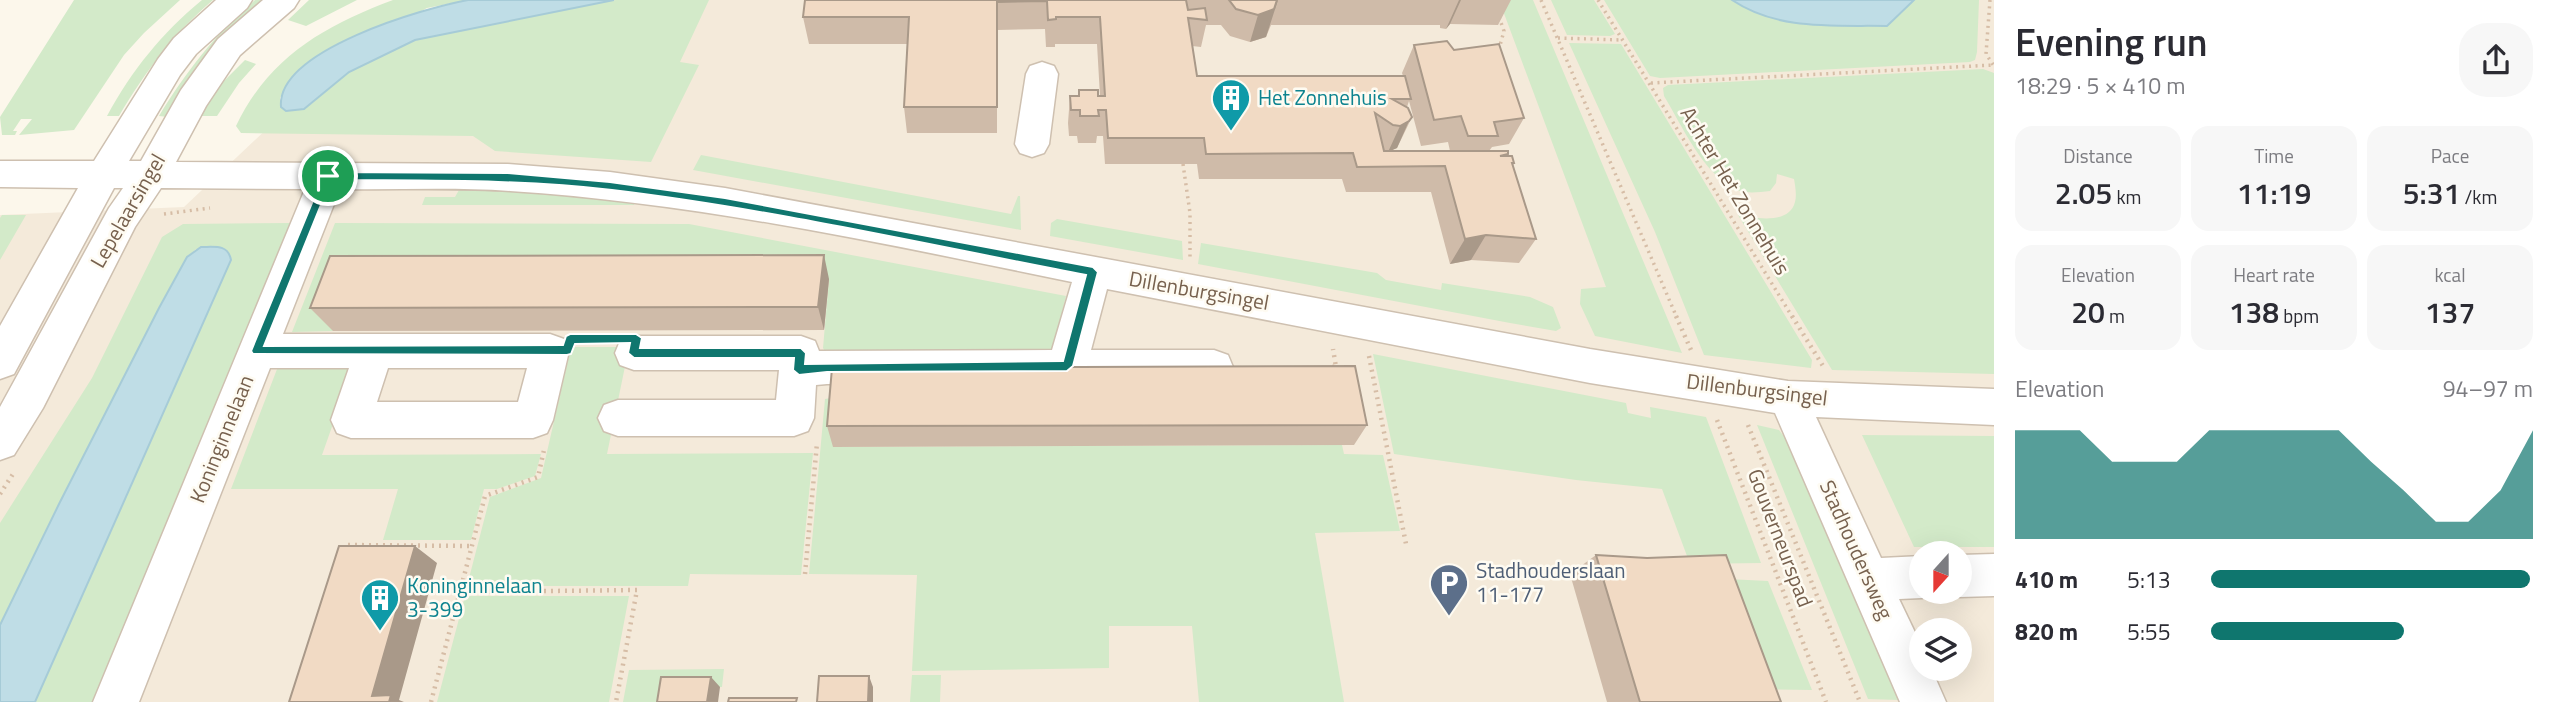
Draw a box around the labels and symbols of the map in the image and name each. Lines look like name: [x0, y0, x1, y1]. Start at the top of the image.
building icon: Het Zonnehuis: [1210, 77, 1252, 132]
place label: Het Zonnehuis: [1258, 81, 1387, 113]
street label: Achter Het Zonnehuis: [1673, 100, 1799, 281]
pin: [298, 146, 358, 206]
street label: Lepelaarsingel: [81, 147, 173, 274]
street label: Dillenburgsingel: [1127, 262, 1272, 318]
street label: Dillenburgsingel: [1685, 364, 1829, 414]
street label: Koninginnelaan: [181, 370, 261, 507]
street label: Gouverneurspad: [1740, 464, 1822, 611]
street label: Stadhoudersweg: [1812, 475, 1902, 625]
north arrow: [1909, 541, 1972, 604]
place label: Stadhouderslaan 11-177: [1476, 554, 1626, 610]
parking icon: Stadhouderslaan 11-177: [1428, 562, 1470, 617]
place label: Koninginnelaan 3-399: [407, 569, 543, 625]
building icon: Koninginnelaan 3-399: [359, 577, 401, 632]

